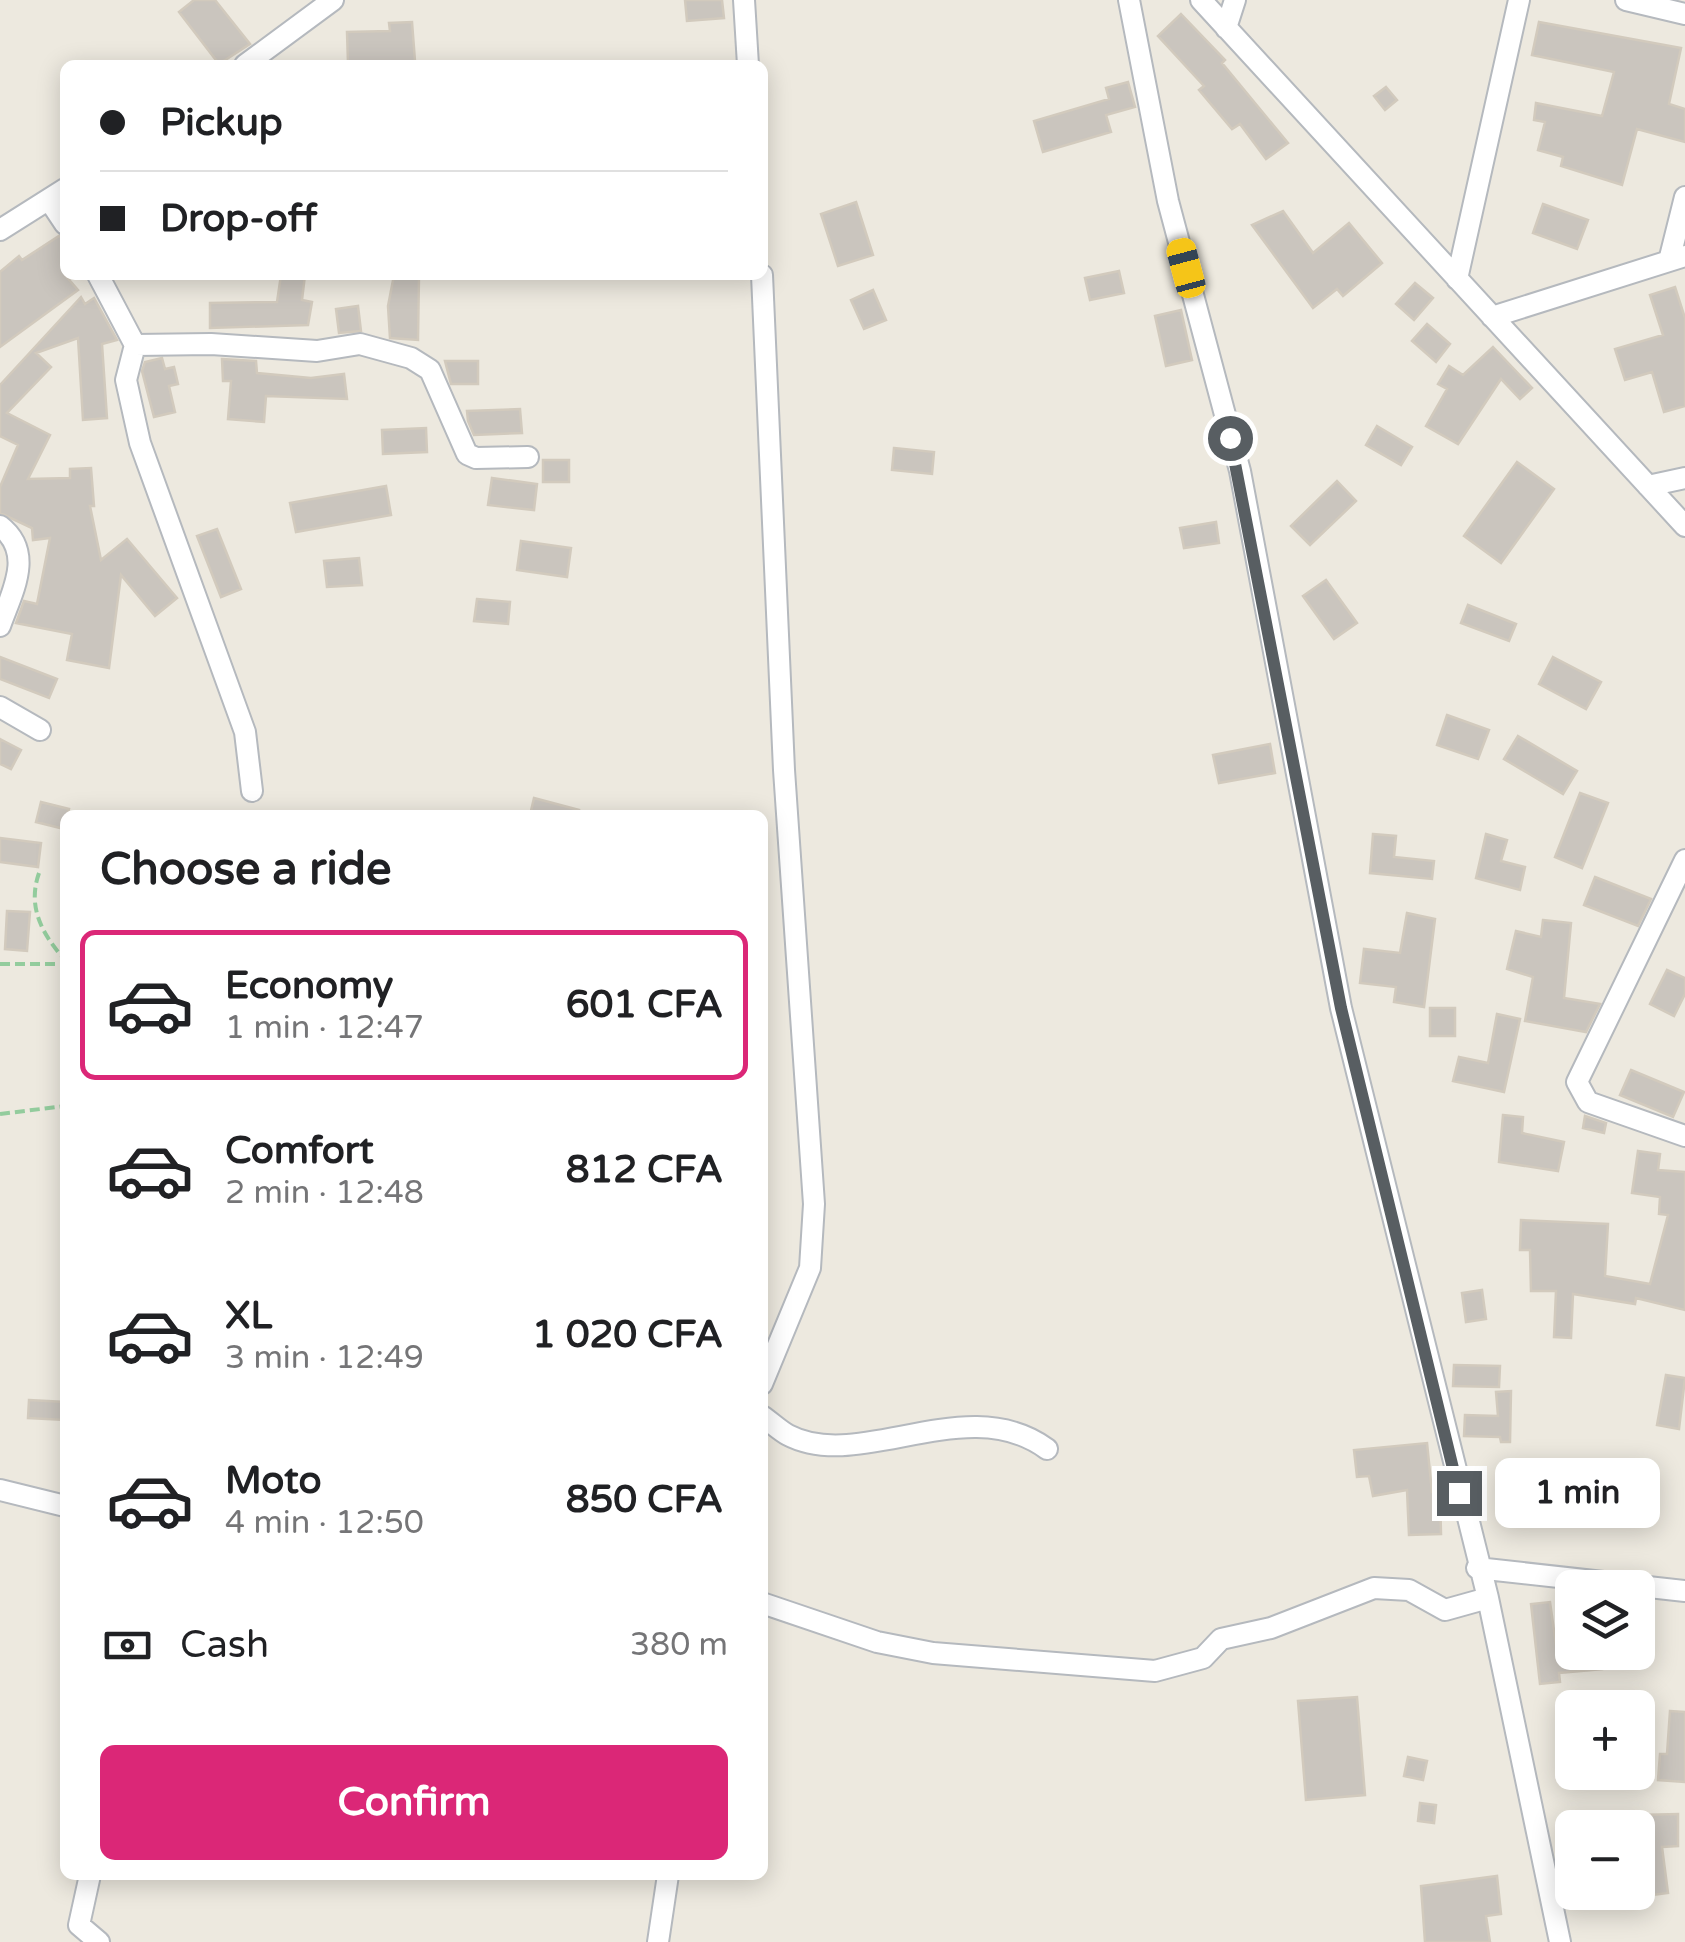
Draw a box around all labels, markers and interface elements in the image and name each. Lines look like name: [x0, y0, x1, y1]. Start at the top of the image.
text: Pickup: [160, 100, 283, 146]
text: Drop-off: [160, 196, 317, 242]
car: [1164, 235, 1208, 301]
route start: [1208, 416, 1253, 461]
text: Choose a ride: [100, 843, 391, 897]
icon: car: [105, 960, 195, 1050]
text: Economy: [225, 963, 393, 1009]
text: 601 CFA: [566, 982, 723, 1028]
text: 1 min · 12:47: [225, 1009, 424, 1047]
icon: car: [105, 1125, 195, 1215]
text: Comfort: [225, 1128, 374, 1174]
text: 812 CFA: [566, 1147, 723, 1193]
text: 2 min · 12:48: [225, 1174, 424, 1212]
icon: car: [105, 1290, 195, 1380]
text: XL: [225, 1293, 272, 1339]
text: 1 020 CFA: [532, 1312, 723, 1358]
text: 3 min · 12:49: [225, 1339, 424, 1377]
icon: car: [105, 1455, 195, 1545]
text: Moto: [225, 1458, 321, 1504]
callout: 1 min: [1494, 1458, 1659, 1528]
route end: [1437, 1471, 1482, 1516]
text: 1 min: [1535, 1474, 1620, 1512]
text: 850 CFA: [566, 1477, 723, 1523]
text: 4 min · 12:50: [225, 1504, 424, 1542]
map controls: [1555, 1570, 1655, 1910]
button: layers: [1555, 1570, 1655, 1670]
icon: cash: [100, 1618, 155, 1673]
text: Cash: [180, 1622, 269, 1668]
text: 380 m: [630, 1626, 728, 1664]
button: +: [1555, 1690, 1655, 1790]
button: Confirm: [100, 1745, 728, 1860]
button: −: [1555, 1810, 1655, 1910]

